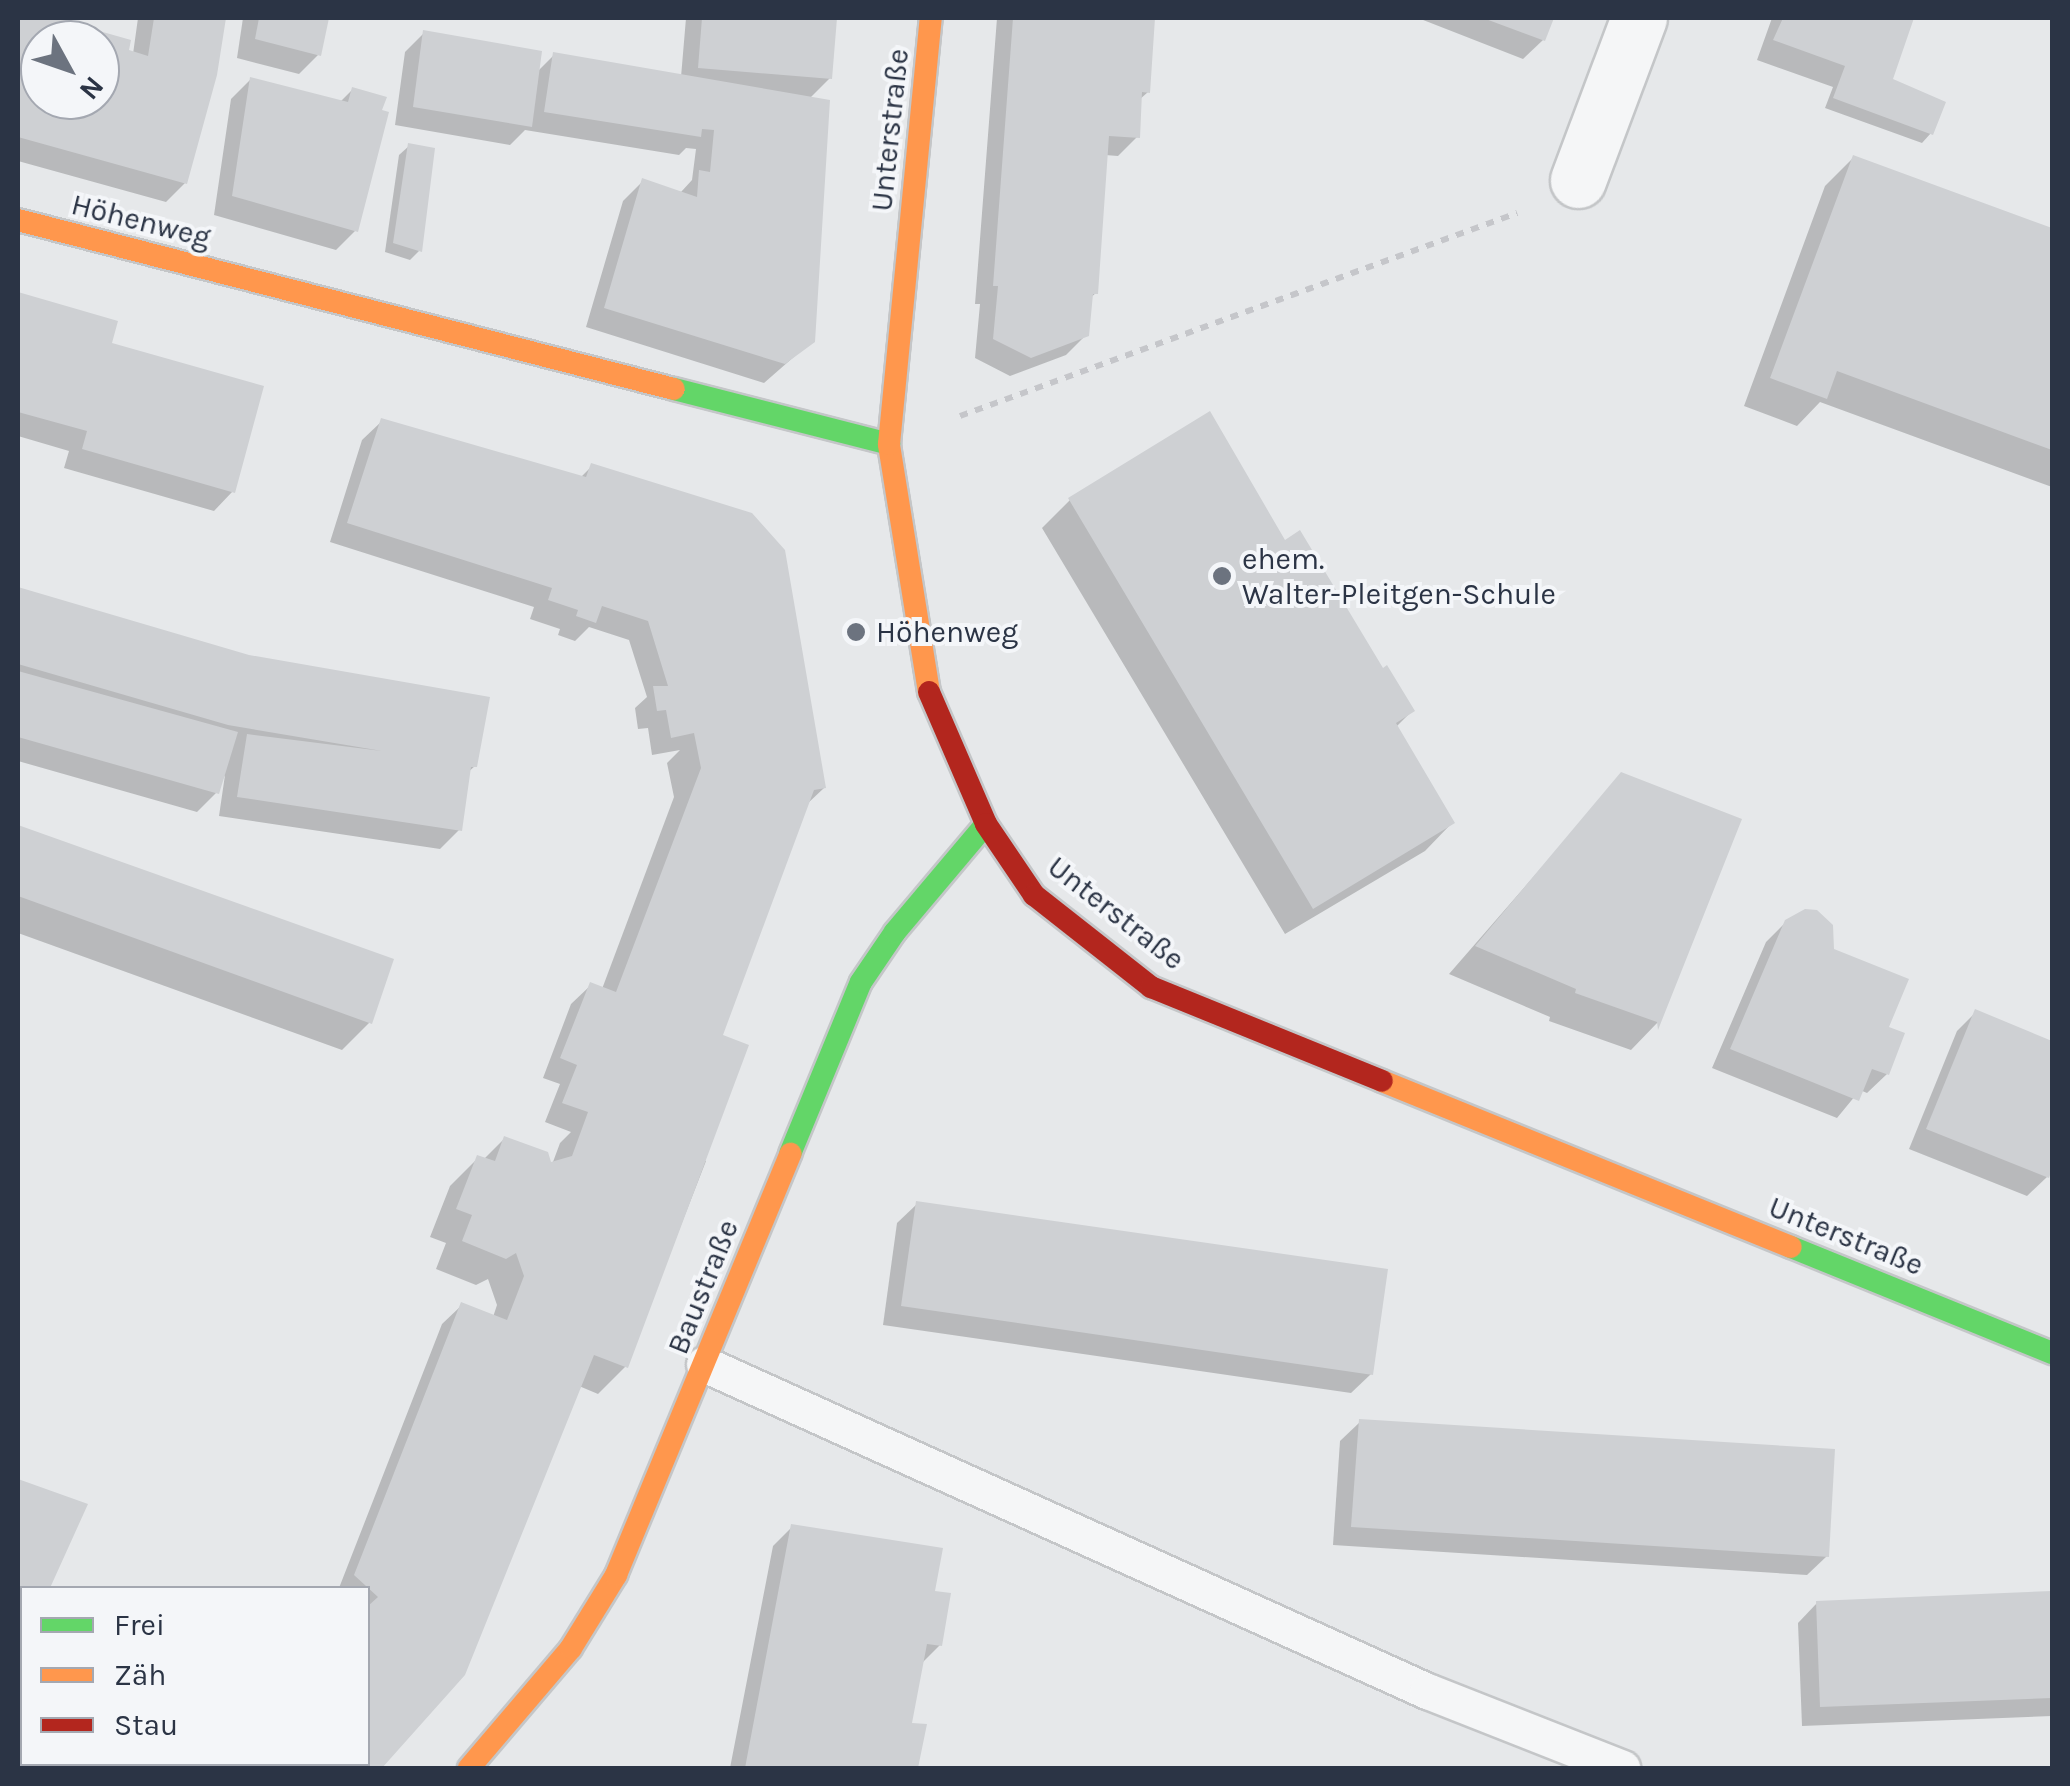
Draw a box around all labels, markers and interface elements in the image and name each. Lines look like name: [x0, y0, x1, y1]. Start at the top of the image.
north arrow: [20, 20, 120, 120]
street label: Unterstraße: [864, 47, 916, 213]
text: N: [73, 70, 111, 107]
street label: Höhenweg: [68, 186, 214, 256]
place label: ehem. Walter-Pleitgen-Schule: [1242, 541, 1556, 612]
marker: ehem. Walter-Pleitgen-Schule: [1211, 565, 1233, 587]
place label: Höhenweg: [876, 614, 1018, 650]
marker: Höhenweg: [845, 621, 867, 643]
street label: Unterstraße: [1041, 849, 1191, 977]
street label: Unterstraße: [1763, 1189, 1929, 1283]
street label: Baustraße: [660, 1215, 746, 1359]
legend: [20, 1586, 370, 1766]
text: Frei: [114, 1607, 165, 1643]
text: Zäh: [114, 1657, 166, 1693]
text: Stau: [114, 1707, 178, 1743]

